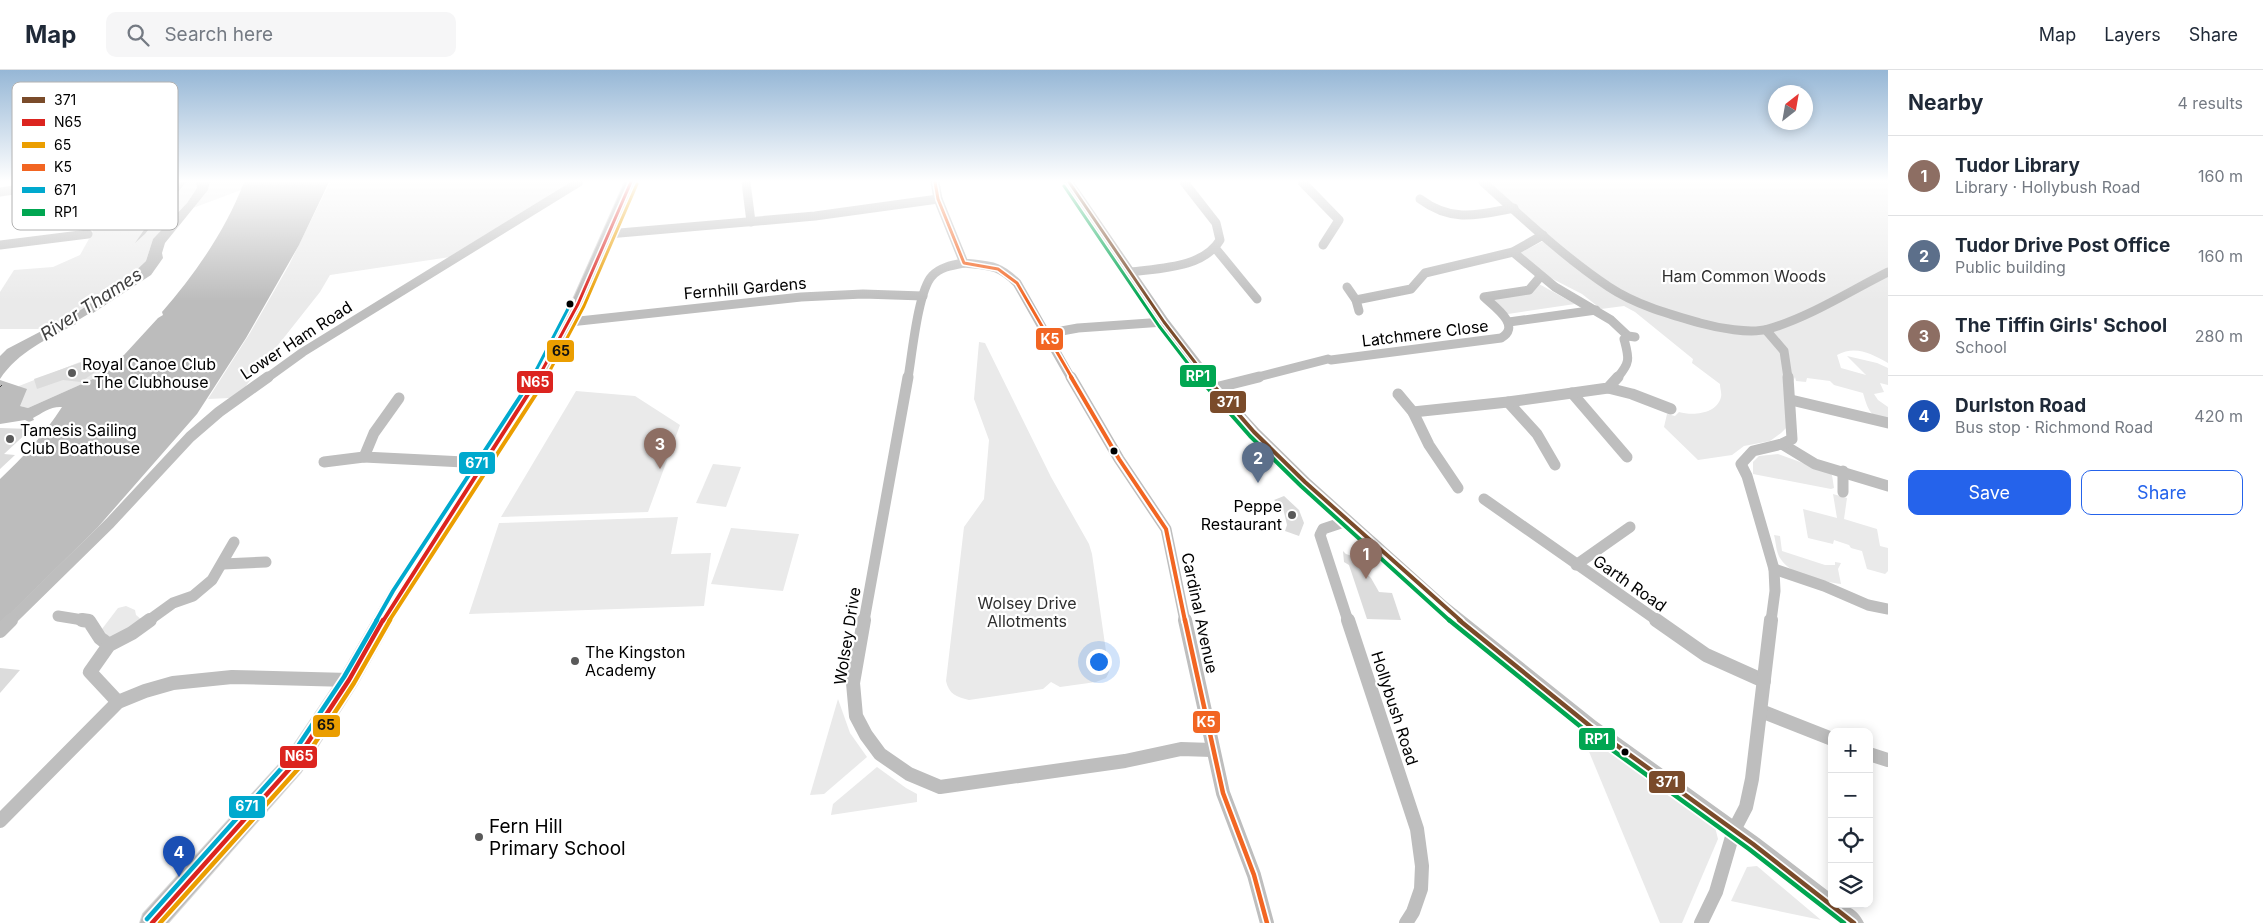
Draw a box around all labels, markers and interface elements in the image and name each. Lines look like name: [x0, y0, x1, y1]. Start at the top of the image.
search box: [106, 12, 456, 57]
text: Map: [25, 20, 76, 49]
icon: search: [124, 21, 152, 49]
text: Search here: [164, 23, 273, 46]
text: Map: [2039, 24, 2076, 45]
text: Layers: [2104, 24, 2161, 45]
text: Share: [2189, 24, 2238, 45]
legend: [12, 82, 178, 230]
north arrow: [1768, 85, 1813, 130]
text: Nearby: [1908, 90, 1983, 115]
text: 371: [54, 91, 76, 108]
text: 4 results: [2178, 93, 2243, 113]
text: N65: [54, 113, 82, 130]
text: 65: [54, 136, 71, 153]
text: Tudor Library: [1955, 154, 2080, 177]
text: K5: [54, 158, 72, 175]
text: 1: [1921, 166, 1927, 186]
text: 160 m: [2198, 166, 2243, 186]
text: Library · Hollybush Road: [1955, 177, 2140, 197]
text: 671: [54, 181, 76, 198]
text: RP1: [54, 203, 78, 220]
text: Tudor Drive Post Office: [1955, 234, 2170, 257]
text: 2: [1919, 246, 1929, 266]
text: 160 m: [2198, 246, 2243, 266]
text: Public building: [1955, 257, 2066, 277]
water label: River Thames: [36, 263, 146, 345]
park label: Ham Common Woods: [1662, 266, 1826, 286]
street label: Fernhill Gardens: [683, 273, 807, 303]
street label: Lower Ham Road: [236, 296, 356, 384]
unlabelled marker: [565, 299, 575, 309]
text: The Tiffin Girls' School: [1955, 314, 2167, 337]
street label: Latchmere Close: [1360, 315, 1490, 351]
text: 3: [1919, 326, 1929, 346]
text: 280 m: [2195, 326, 2243, 346]
line badge: K5: [1035, 327, 1064, 351]
text: K5: [1040, 330, 1060, 347]
text: School: [1955, 337, 2007, 357]
line badge: 65: [546, 339, 575, 363]
text: 65: [552, 342, 570, 359]
place label: Royal Canoe Club - The Clubhouse: [82, 354, 216, 392]
line badge: RP1: [1179, 364, 1217, 388]
marker: Royal Canoe Club - The Clubhouse: [66, 367, 78, 379]
text: RP1: [1186, 367, 1210, 384]
line badge: N65: [516, 370, 554, 394]
text: N65: [521, 373, 549, 390]
line badge: 371: [1209, 390, 1247, 414]
text: 371: [1216, 393, 1240, 410]
text: Durlston Road: [1955, 394, 2086, 417]
text: 4: [1919, 406, 1929, 426]
text: 420 m: [2194, 406, 2243, 426]
text: Bus stop · Richmond Road: [1955, 417, 2153, 437]
place label: Tamesis Sailing Club Boathouse: [20, 420, 140, 458]
pin: 3: [644, 428, 676, 469]
marker: Tamesis Sailing Club Boathouse: [4, 433, 16, 445]
pin: 2: [1242, 442, 1274, 483]
unlabelled marker: [1109, 446, 1119, 456]
line badge: 671: [458, 451, 496, 475]
text: 671: [465, 454, 489, 471]
button: Save: [1908, 470, 2071, 515]
button: Share: [2081, 470, 2243, 515]
place label: Peppe Restaurant: [1201, 496, 1282, 534]
marker: Peppe Restaurant: [1286, 509, 1298, 521]
pin: 1: [1350, 538, 1382, 579]
street label: Garth Road: [1589, 550, 1671, 616]
street label: Cardinal Avenue: [1177, 551, 1223, 675]
street label: Wolsey Drive: [829, 586, 865, 686]
park label: Wolsey Drive Allotments: [977, 593, 1077, 631]
place label: The Kingston Academy: [585, 642, 685, 680]
street label: Hollybush Road: [1367, 648, 1423, 768]
your location: [1086, 649, 1112, 675]
marker: The Kingston Academy: [569, 655, 581, 667]
line badge: K5: [1192, 710, 1221, 734]
text: K5: [1196, 713, 1216, 730]
line badge: 65: [312, 714, 341, 738]
text: 65: [317, 716, 335, 733]
line badge: RP1: [1578, 727, 1616, 751]
map controls: [1828, 728, 1873, 908]
button: +: [1828, 728, 1873, 773]
text: RP1: [1585, 730, 1609, 747]
line badge: N65: [279, 745, 318, 769]
text: N65: [285, 747, 313, 764]
unlabelled marker: [1620, 747, 1630, 757]
line badge: 371: [1648, 770, 1686, 794]
text: 371: [1655, 773, 1679, 790]
button: −: [1828, 773, 1873, 818]
line badge: 671: [228, 795, 266, 819]
text: 671: [235, 797, 259, 814]
place label: Fern Hill Primary School: [489, 815, 626, 860]
button: locate: [1828, 818, 1873, 863]
marker: Fern Hill Primary School: [473, 831, 485, 843]
pin: 4: [163, 836, 195, 877]
button: layers: [1828, 863, 1873, 908]

